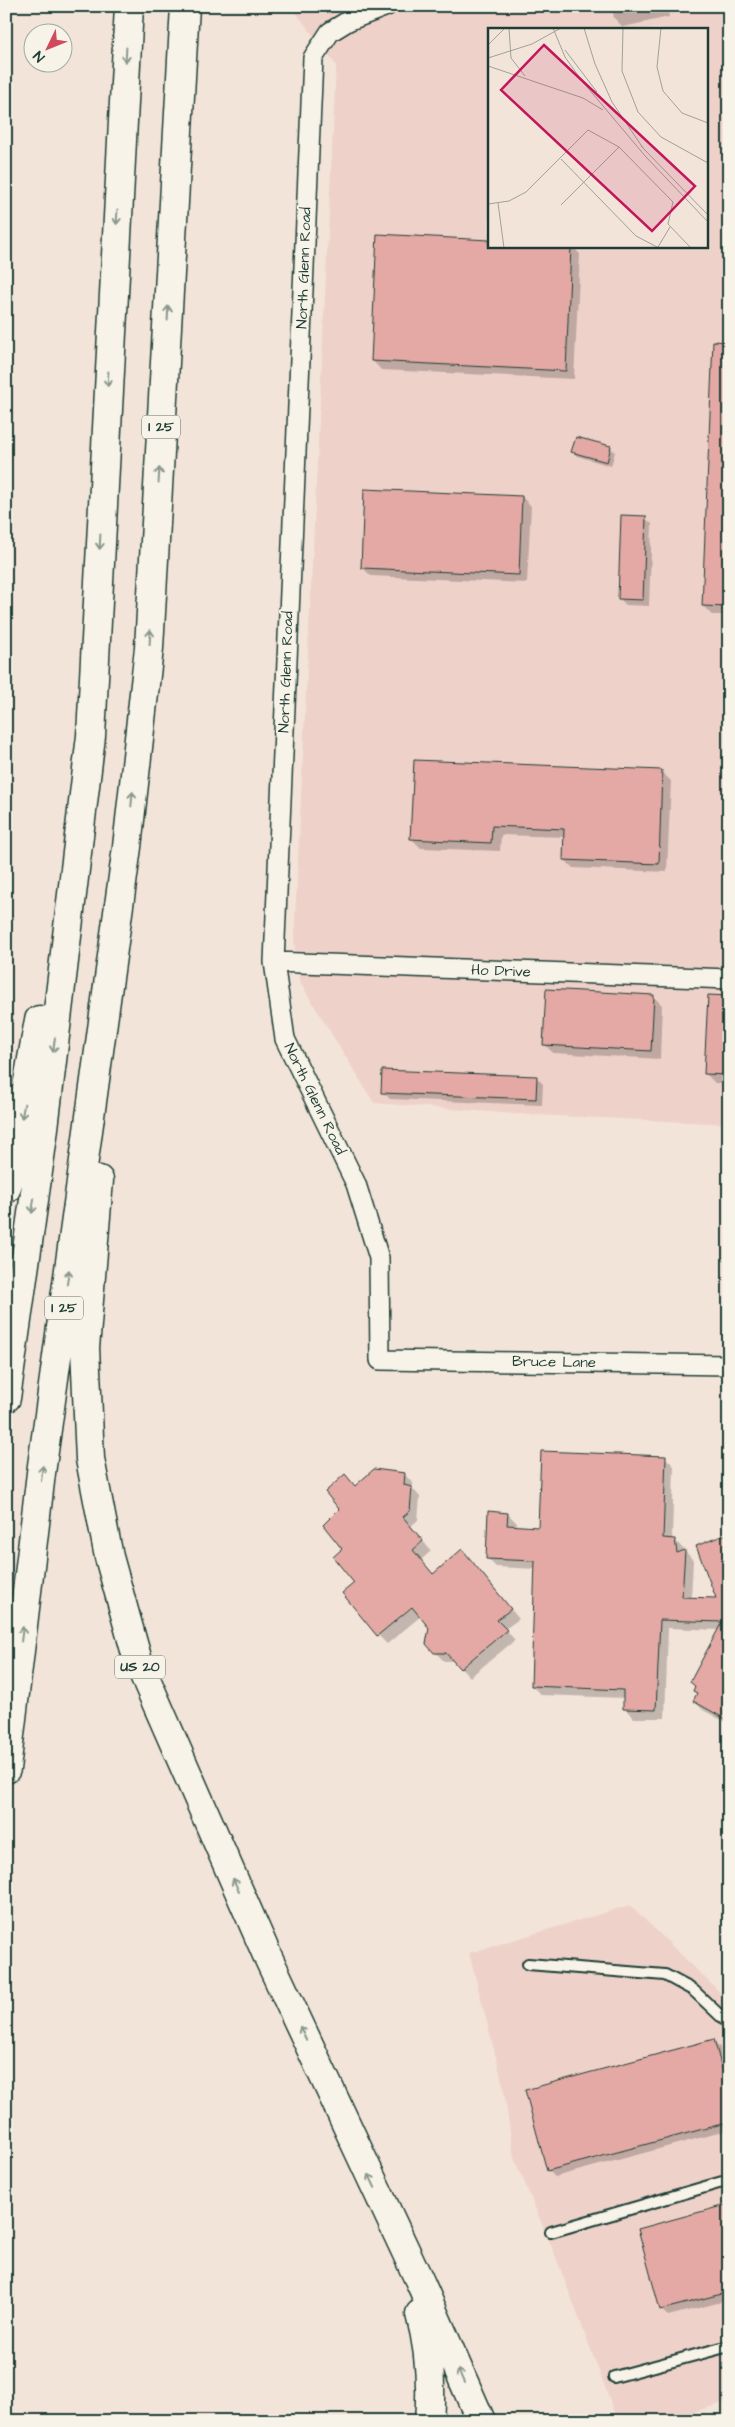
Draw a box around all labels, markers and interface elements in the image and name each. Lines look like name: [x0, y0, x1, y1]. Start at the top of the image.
north arrow: [22, 22, 72, 72]
inset map: [488, 28, 708, 248]
text: N: [29, 46, 50, 66]
one-way arrow: [121, 47, 130, 63]
street label: North Glenn Road: [291, 206, 317, 329]
one-way arrow: [113, 209, 122, 225]
one-way arrow: [163, 305, 172, 321]
one-way arrow: [104, 371, 113, 387]
road number: I 25: [142, 416, 180, 438]
one-way arrow: [154, 467, 163, 483]
one-way arrow: [95, 533, 104, 549]
street label: North Glenn Road: [273, 610, 299, 733]
one-way arrow: [145, 629, 154, 645]
one-way arrow: [127, 791, 137, 807]
street label: Ho Drive: [471, 959, 531, 983]
one-way arrow: [48, 1036, 58, 1052]
street label: North Glenn Road: [279, 1040, 351, 1159]
one-way arrow: [17, 1103, 27, 1119]
one-way arrow: [28, 1198, 38, 1214]
one-way arrow: [63, 1269, 73, 1285]
road number: I 25: [45, 1296, 83, 1320]
street label: Bruce Lane: [512, 1351, 596, 1373]
one-way arrow: [37, 1465, 47, 1481]
one-way arrow: [17, 1626, 27, 1642]
road number: US 20: [115, 1655, 165, 1678]
one-way arrow: [231, 1878, 241, 1893]
one-way arrow: [298, 2026, 308, 2041]
one-way arrow: [367, 2173, 377, 2188]
one-way arrow: [456, 2369, 466, 2384]

